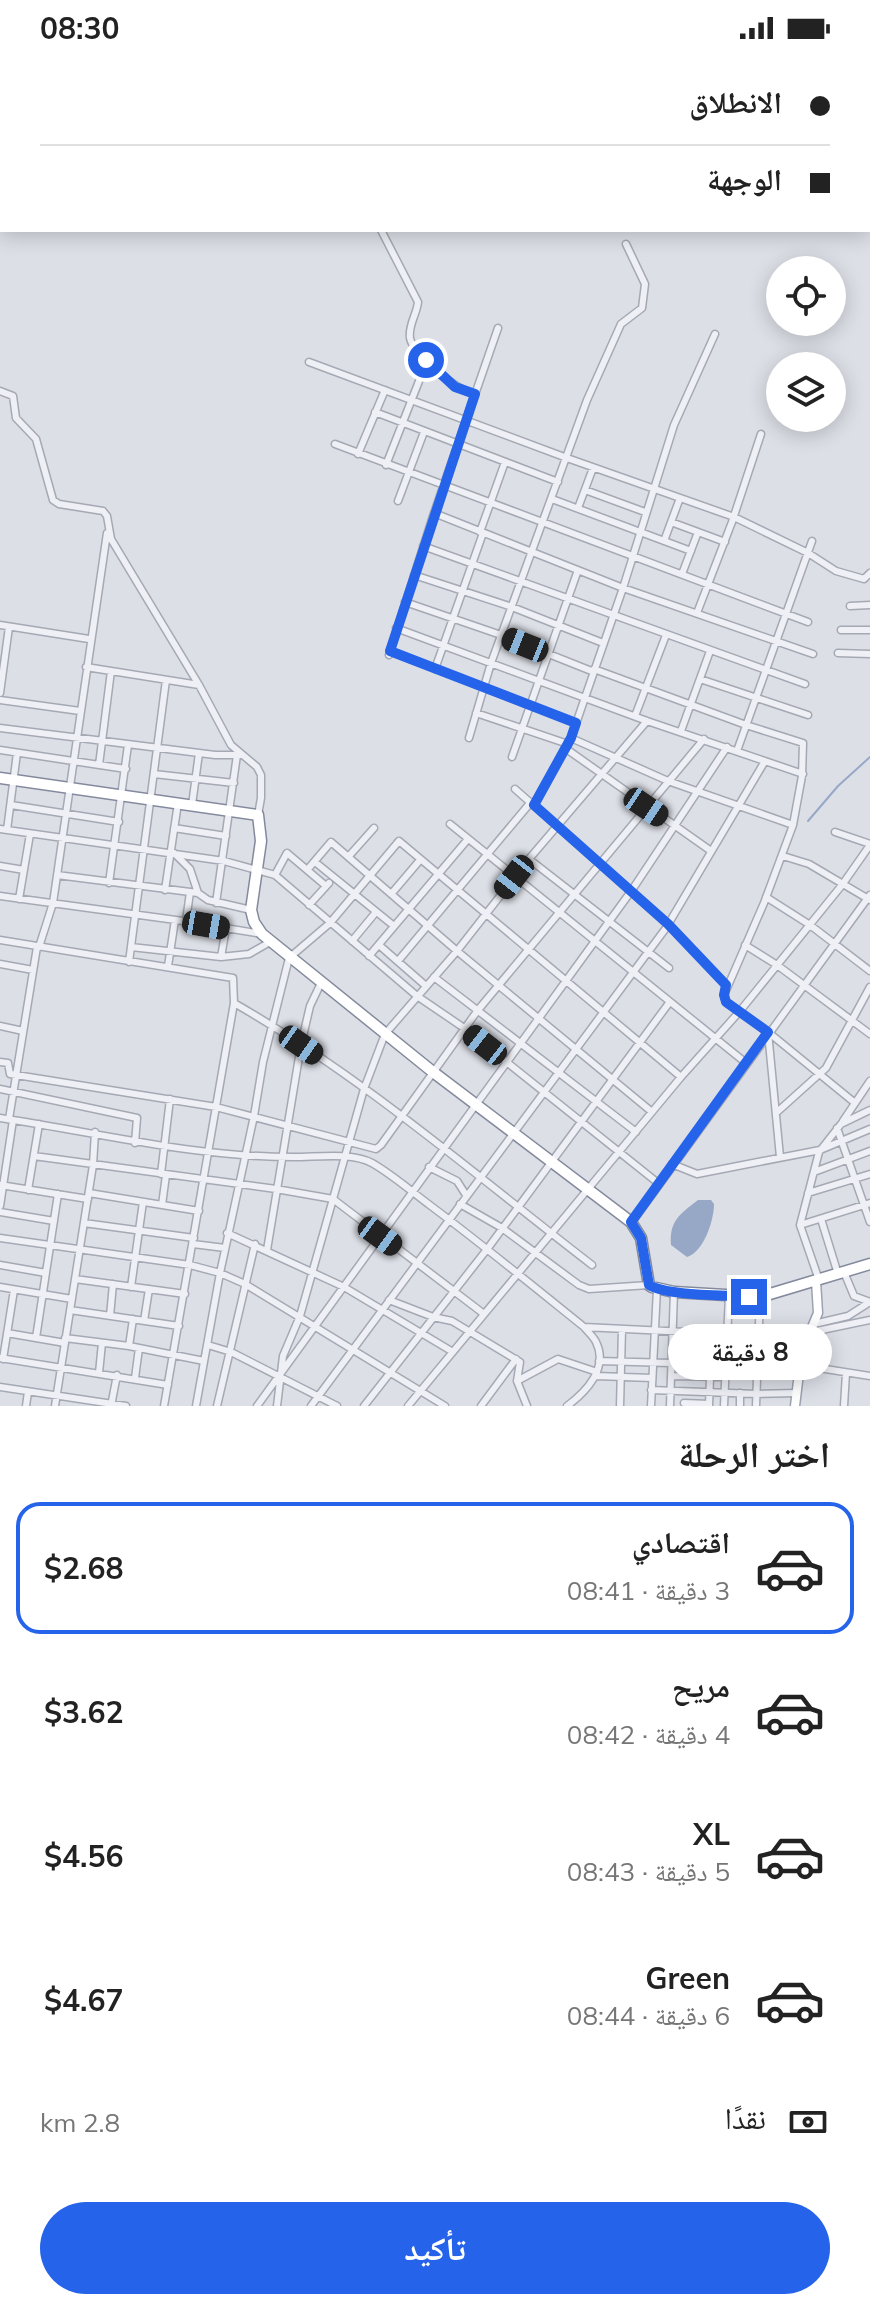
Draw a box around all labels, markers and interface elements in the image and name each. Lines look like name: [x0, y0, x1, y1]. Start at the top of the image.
text: 08:30: [40, 9, 119, 47]
text: الانطلاق: [689, 83, 782, 121]
text: الوجهة: [707, 160, 782, 198]
map controls: [766, 256, 846, 432]
button: locate: [766, 256, 846, 336]
route start: [408, 342, 444, 378]
button: layers: [766, 352, 846, 432]
car: [498, 625, 552, 665]
car: [619, 784, 673, 830]
car: [490, 851, 538, 903]
car: [180, 909, 232, 941]
car: [274, 1021, 328, 1069]
car: [459, 1021, 511, 1069]
car: [354, 1212, 406, 1260]
route end: [731, 1279, 767, 1315]
callout: 8 دقيقة: [667, 1325, 831, 1381]
text: 8 دقيقة: [711, 1335, 789, 1368]
text: اختر الرحلة: [678, 1431, 830, 1476]
text: اقتصادي: [632, 1523, 730, 1561]
icon: car: [754, 1532, 826, 1604]
text: $2.68: [44, 1549, 123, 1587]
text: 3 دقيقة · 08:41: [567, 1574, 730, 1607]
text: مريح: [672, 1667, 730, 1705]
icon: car: [754, 1676, 826, 1748]
text: $3.62: [44, 1693, 123, 1731]
text: 4 دقيقة · 08:42: [567, 1718, 730, 1751]
text: XL: [693, 1815, 730, 1853]
icon: car: [754, 1820, 826, 1892]
text: $4.56: [44, 1837, 123, 1875]
text: 5 دقيقة · 08:43: [567, 1855, 730, 1888]
text: Green: [645, 1959, 730, 1997]
icon: car: [754, 1964, 826, 2036]
text: $4.67: [44, 1981, 123, 2019]
text: 6 دقيقة · 08:44: [567, 1999, 730, 2032]
text: نقدًا: [725, 2099, 766, 2137]
icon: cash: [786, 2100, 830, 2144]
text: 2.8 km: [40, 2106, 120, 2139]
button: تأكيد: [40, 2202, 830, 2294]

